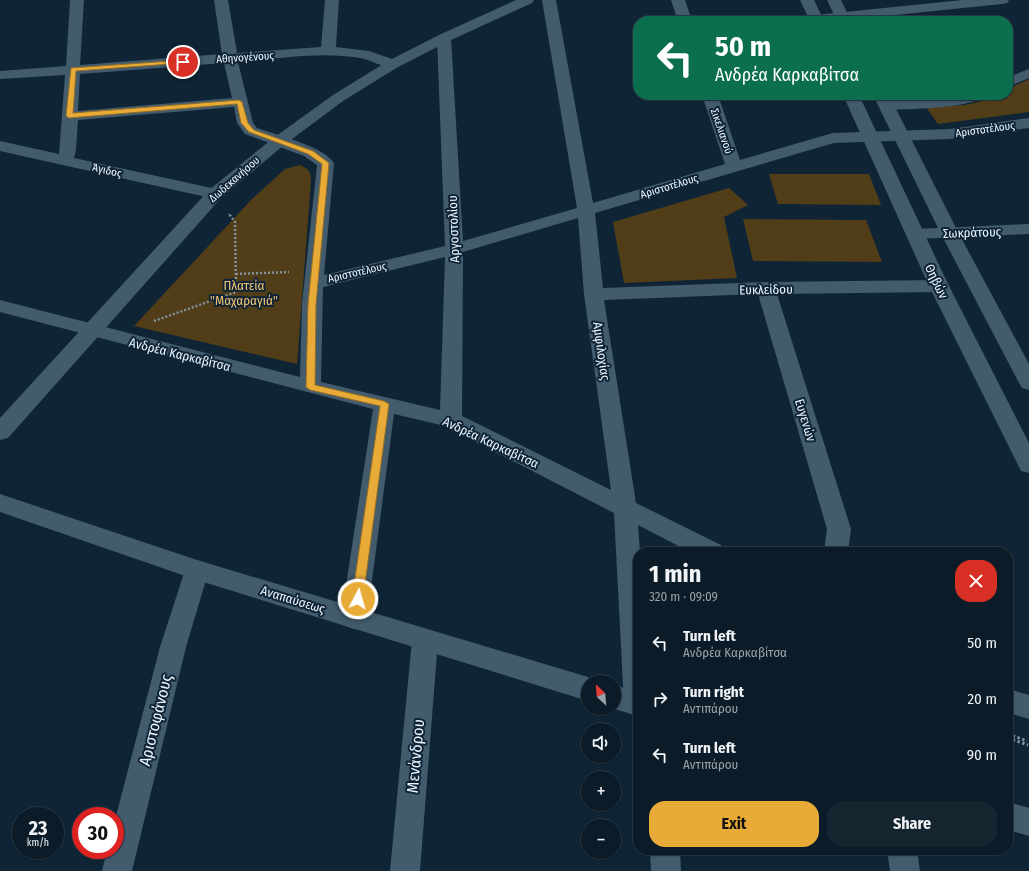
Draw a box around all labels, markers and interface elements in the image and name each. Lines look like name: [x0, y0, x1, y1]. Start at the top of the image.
text: 50 m: [715, 30, 771, 63]
icon: left: [649, 32, 701, 84]
pin: [166, 45, 200, 79]
street label: Αθηνογένους: [216, 49, 275, 66]
icon: arrive: [172, 51, 194, 73]
text: Ανδρέα Καρκαβίτσα: [715, 64, 859, 86]
street label: Σικελιανού: [708, 107, 735, 156]
street label: Αριστοτέλους: [955, 119, 1016, 140]
street label: Δωδεκανήσου: [206, 154, 262, 205]
street label: Άγιδος: [91, 161, 123, 180]
street label: Αριστοτέλους: [639, 171, 700, 201]
street label: Αργοστολίου: [445, 195, 462, 263]
street label: Σωκράτους: [943, 224, 1002, 241]
street label: Αριστοτέλους: [327, 259, 388, 286]
street label: Θηβών: [922, 261, 951, 301]
park label: Πλατεία "Μαχαραγιά": [210, 278, 278, 308]
street label: Ευκλείδου: [739, 282, 793, 297]
street label: Αμφιλοχίας: [590, 321, 613, 382]
street label: Ανδρέα Καρκαβίτσα: [128, 335, 232, 374]
street label: Ευγενών: [792, 397, 819, 444]
street label: Ανδρέα Καρκαβίτσα: [440, 414, 541, 471]
text: 1 min: [649, 560, 701, 588]
button: close: [955, 560, 997, 602]
position arrow: [337, 578, 379, 620]
street label: Αναπαύσεως: [259, 583, 327, 617]
text: 320 m · 09:09: [649, 589, 718, 604]
text: Turn left: [683, 627, 736, 645]
icon: left: [649, 632, 671, 654]
text: 50 m: [967, 634, 997, 652]
text: Ανδρέα Καρκαβίτσα: [683, 645, 787, 660]
street label: Αριστοφάνους: [135, 672, 176, 768]
north arrow: [581, 675, 621, 715]
map controls: [581, 675, 621, 859]
text: Turn right: [683, 683, 744, 701]
icon: right: [649, 688, 671, 710]
text: 20 m: [968, 690, 997, 708]
text: Αντιπάρου: [683, 701, 738, 716]
street label: Μενάνδρου: [403, 718, 428, 794]
button: sound: [581, 723, 621, 763]
text: Turn left: [683, 739, 736, 757]
icon: left: [649, 744, 671, 766]
text: 90 m: [967, 746, 997, 764]
text: Αντιπάρου: [683, 757, 738, 772]
button: +: [581, 771, 621, 811]
button: Exit: [649, 801, 819, 847]
button: Share: [827, 801, 997, 847]
speed limit sign: 30: [72, 807, 124, 859]
text: 23: [29, 816, 47, 840]
button: −: [581, 819, 621, 859]
text: km/h: [27, 837, 49, 849]

